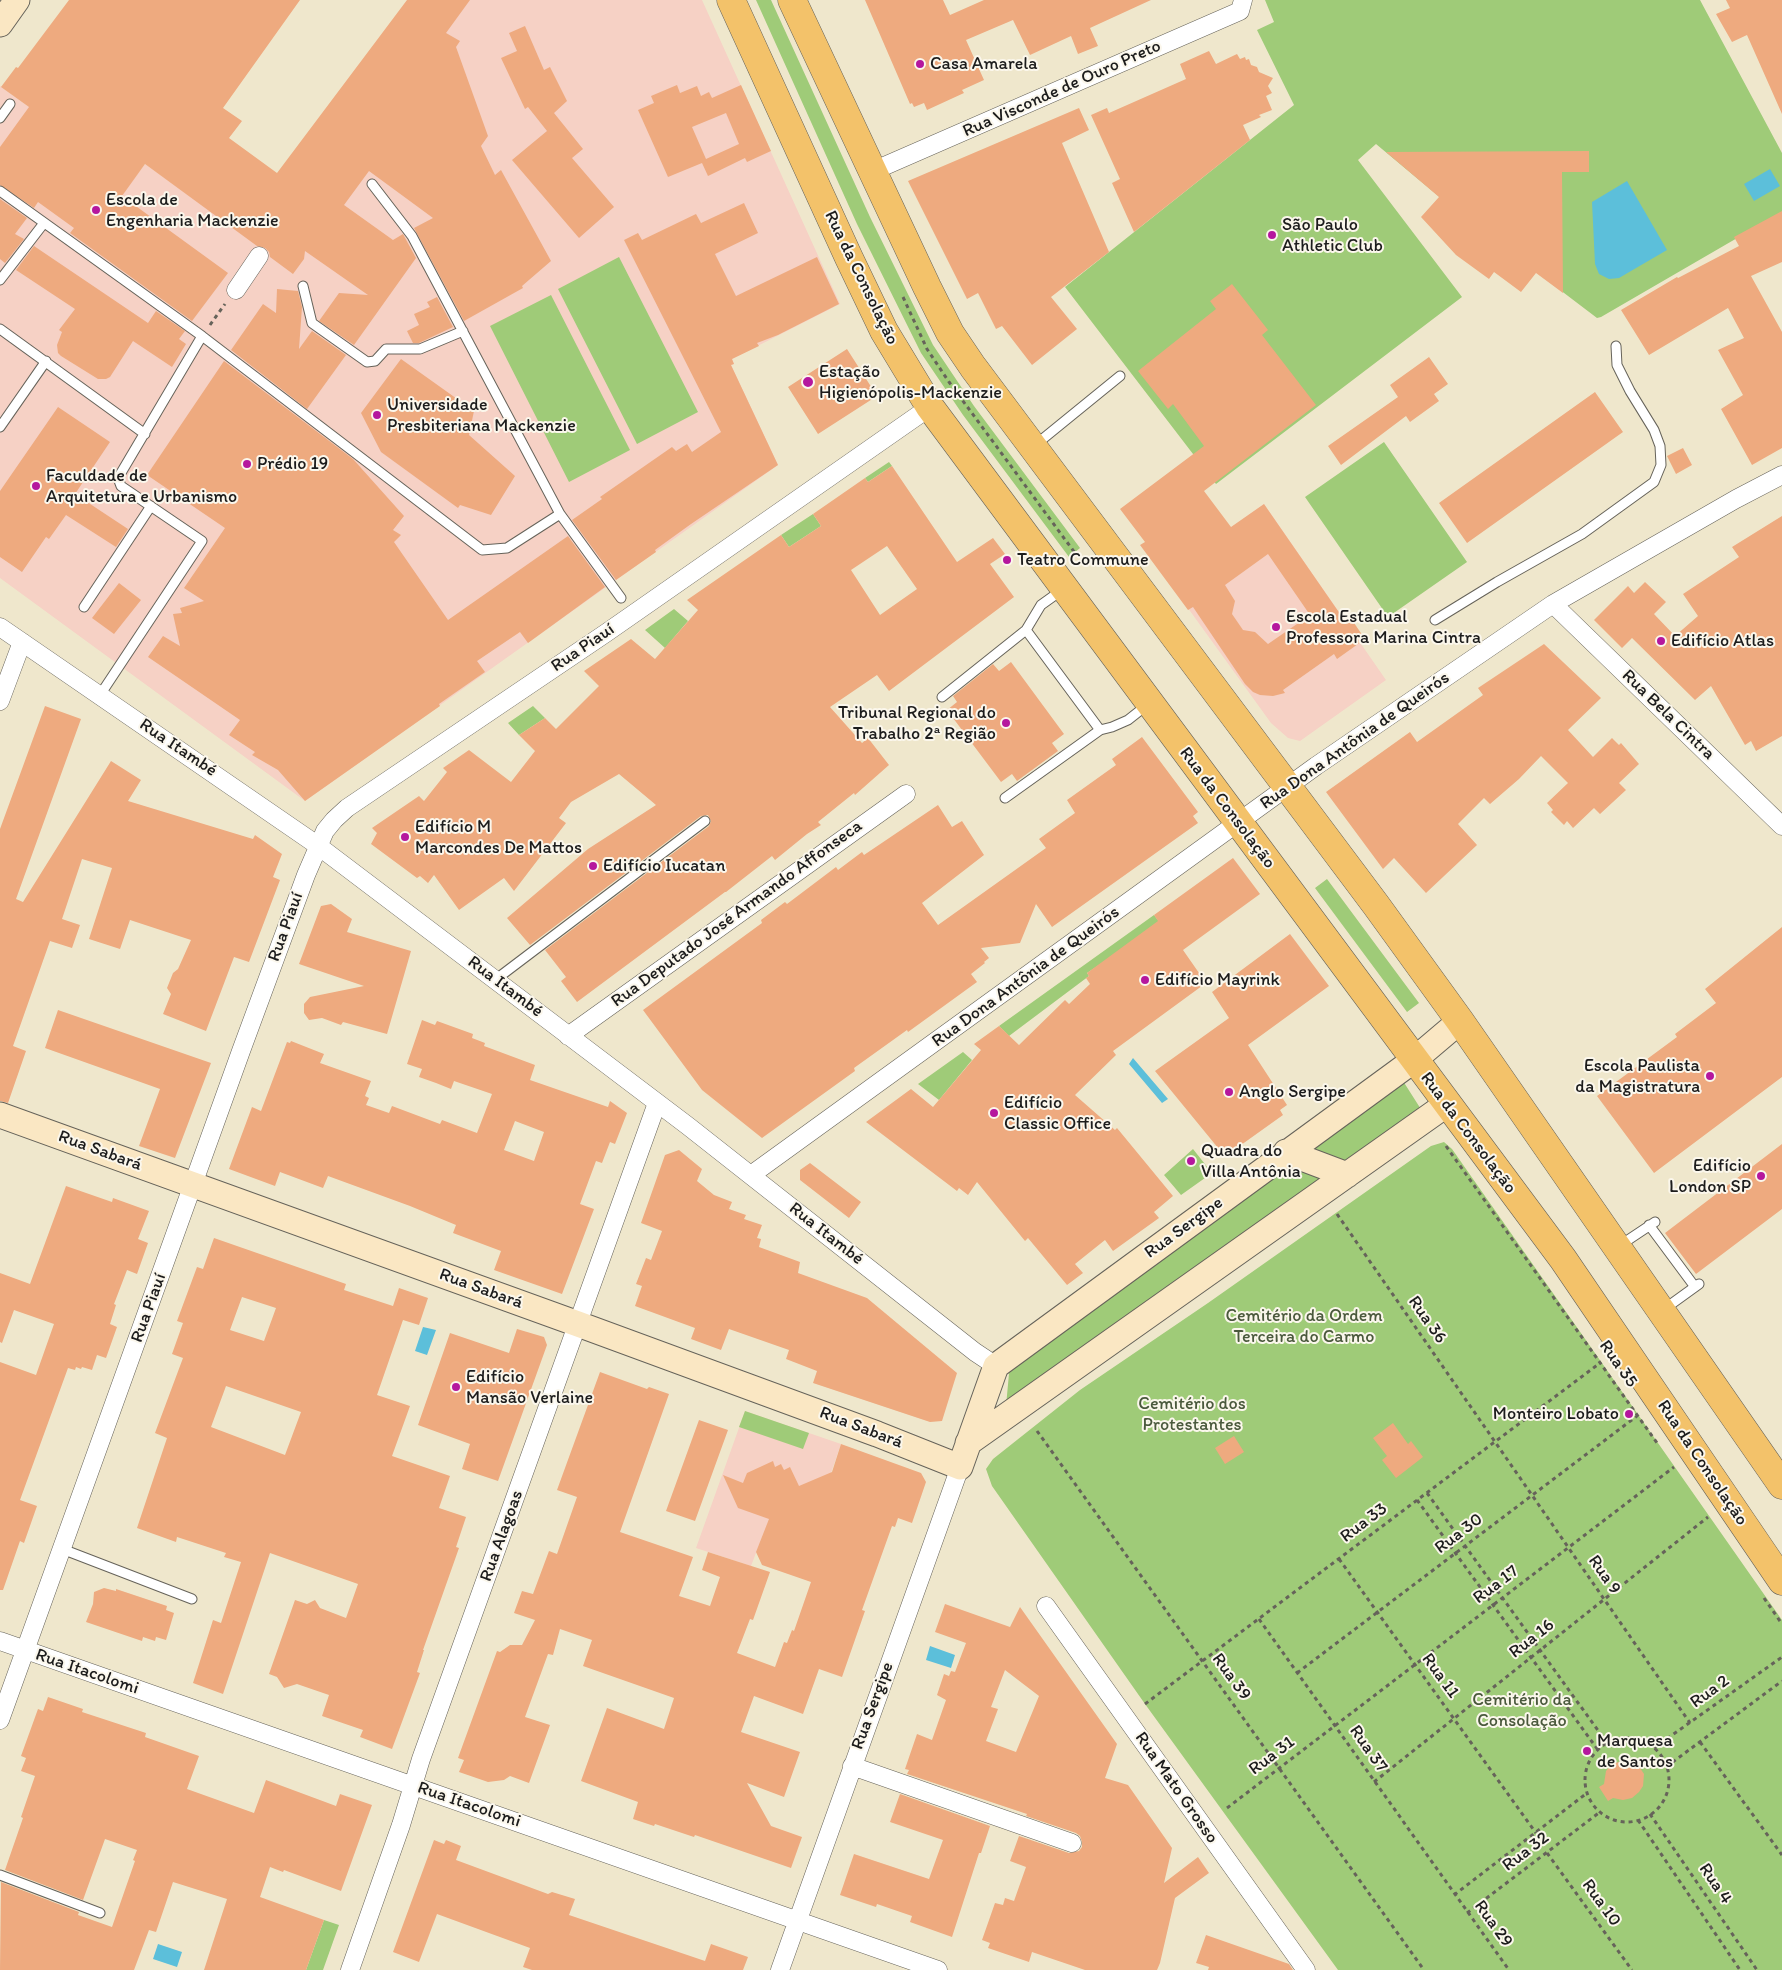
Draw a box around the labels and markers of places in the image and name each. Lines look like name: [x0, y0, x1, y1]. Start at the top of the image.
place label: Casa Amarela: [930, 53, 1038, 75]
marker: Casa Amarela: [914, 58, 926, 70]
place label: Escola de Engenharia Mackenzie: [106, 189, 279, 232]
marker: Escola de Engenharia Mackenzie: [90, 204, 102, 216]
place label: São Paulo Athletic Club: [1282, 214, 1383, 256]
marker: São Paulo Athletic Club: [1266, 229, 1278, 241]
place label: Estação Higienópolis-Mackenzie: [819, 361, 1002, 404]
marker: Estação Higienópolis-Mackenzie: [801, 375, 815, 389]
place label: Universidade Presbiteriana Mackenzie: [387, 394, 576, 436]
marker: Universidade Presbiteriana Mackenzie: [371, 409, 383, 421]
place label: Prédio 19: [257, 453, 328, 475]
marker: Prédio 19: [241, 458, 253, 470]
place label: Faculdade de Arquitetura e Urbanismo: [46, 465, 237, 508]
marker: Faculdade de Arquitetura e Urbanismo: [30, 480, 42, 492]
place label: Teatro Commune: [1017, 549, 1149, 571]
marker: Teatro Commune: [1001, 554, 1013, 566]
place label: Escola Estadual Professora Marina Cintra: [1286, 606, 1481, 649]
marker: Escola Estadual Professora Marina Cintra: [1270, 621, 1282, 633]
place label: Edifício Atlas: [1671, 630, 1774, 652]
marker: Edifício Atlas: [1655, 635, 1667, 647]
place label: Tribunal Regional do Trabalho 2ª Região: [838, 702, 996, 744]
marker: Tribunal Regional do Trabalho 2ª Região: [1000, 717, 1012, 729]
place label: Edifício M Marcondes De Mattos: [415, 816, 582, 859]
marker: Edifício M Marcondes De Mattos: [399, 831, 411, 843]
place label: Edifício Iucatan: [603, 855, 725, 877]
marker: Edifício Iucatan: [587, 860, 599, 872]
place label: Edifício Mayrink: [1155, 969, 1280, 991]
marker: Edifício Mayrink: [1139, 974, 1151, 986]
place label: Escola Paulista da Magistratura: [1575, 1055, 1700, 1098]
marker: Escola Paulista da Magistratura: [1704, 1070, 1716, 1082]
place label: Anglo Sergipe: [1239, 1081, 1346, 1103]
marker: Anglo Sergipe: [1223, 1086, 1235, 1098]
place label: Edifício Classic Office: [1004, 1092, 1111, 1134]
marker: Edifício Classic Office: [988, 1107, 1000, 1119]
place label: Quadra do Villa Antônia: [1201, 1140, 1301, 1182]
marker: Quadra do Villa Antônia: [1185, 1155, 1197, 1167]
place label: Edifício London SP: [1669, 1155, 1751, 1198]
marker: Edifício London SP: [1755, 1170, 1767, 1182]
place label: Edifício Mansão Verlaine: [466, 1366, 593, 1408]
marker: Edifício Mansão Verlaine: [450, 1381, 462, 1393]
place label: Monteiro Lobato: [1493, 1403, 1619, 1425]
marker: Monteiro Lobato: [1623, 1408, 1635, 1420]
place label: Marquesa de Santos: [1597, 1730, 1673, 1772]
marker: Marquesa de Santos: [1581, 1745, 1593, 1757]

